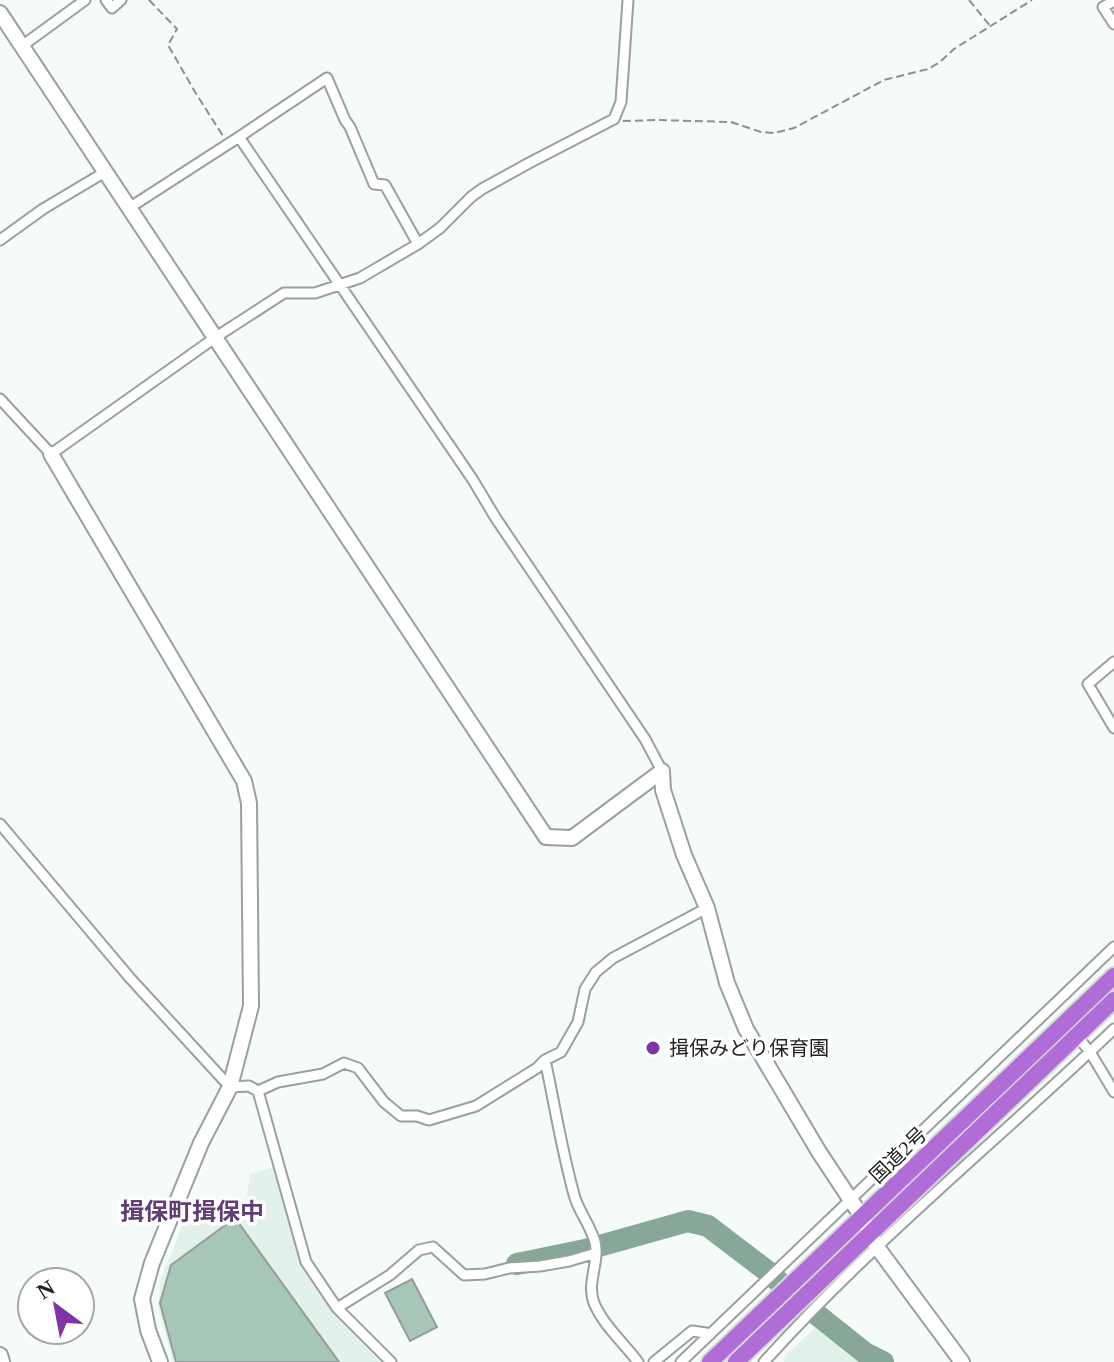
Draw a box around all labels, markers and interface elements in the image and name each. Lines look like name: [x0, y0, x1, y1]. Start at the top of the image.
place label: 揖保みどり保育園: [669, 1037, 829, 1059]
marker: 揖保みどり保育園: [644, 1039, 662, 1057]
street label: 国道2号: [865, 1123, 931, 1187]
district label: 揖保町揖保中: [120, 1199, 264, 1225]
north arrow: [16, 1266, 96, 1346]
text: N: [32, 1275, 59, 1304]

